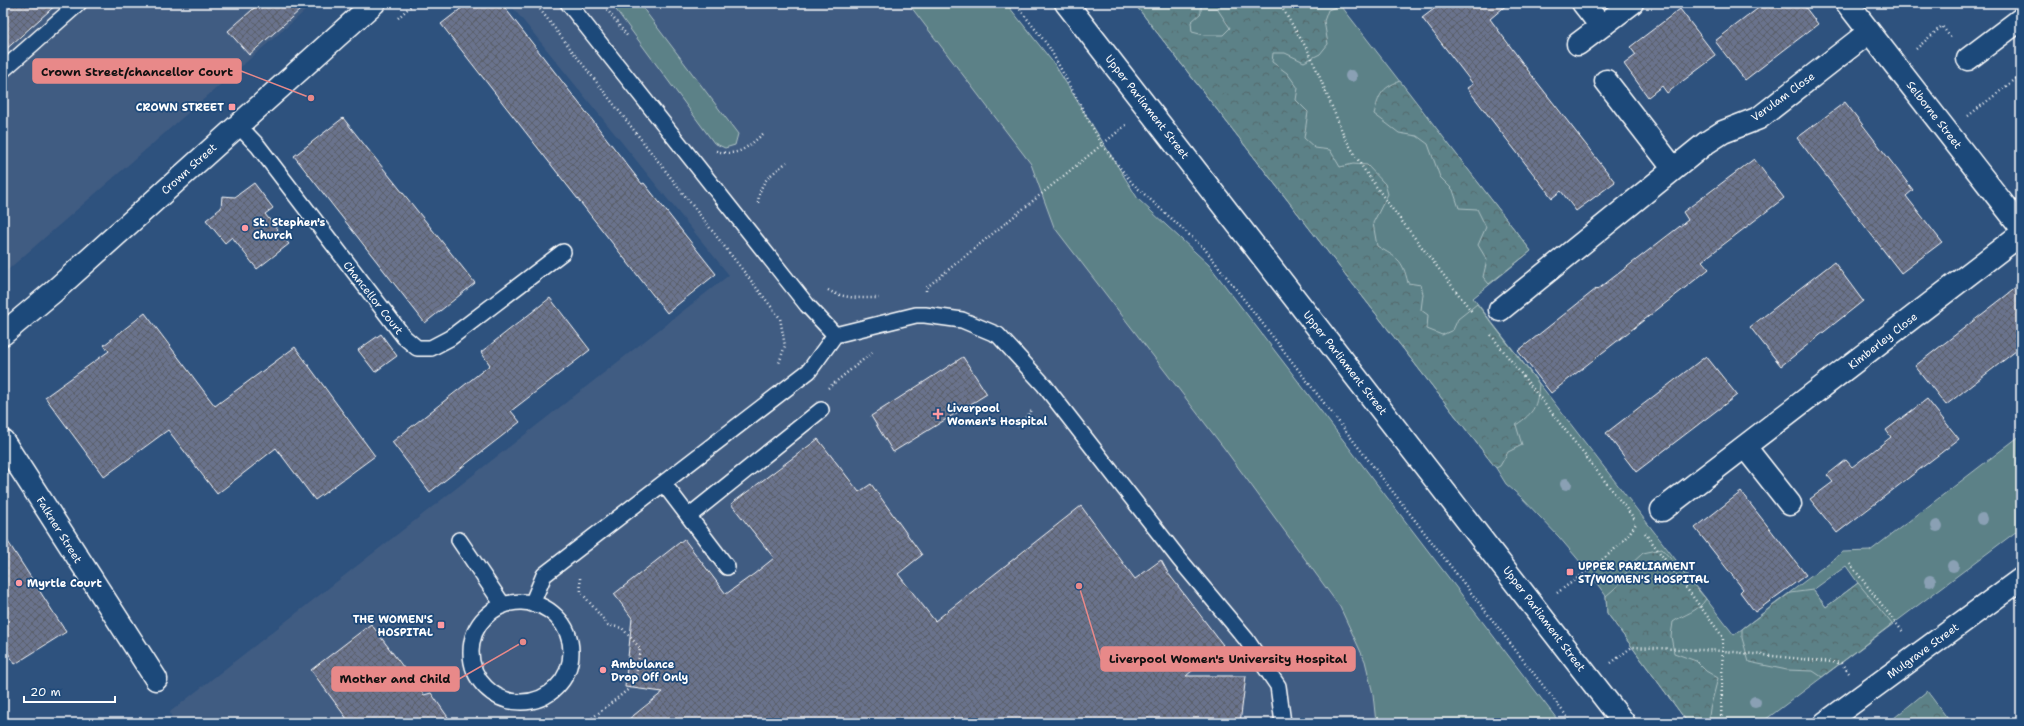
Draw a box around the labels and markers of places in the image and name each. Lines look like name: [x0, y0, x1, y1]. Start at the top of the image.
callout: Crown Street/chancellor Court: [33, 59, 241, 83]
place label: CROWN STREET: [136, 100, 224, 115]
marker: CROWN STREET: [227, 102, 237, 112]
place label: St. Stephen's Church: [253, 215, 326, 243]
marker: St. Stephen's Church: [240, 223, 250, 233]
place label: Liverpool Women's Hospital: [947, 401, 1048, 429]
marker: Liverpool Women's Hospital: [932, 408, 944, 420]
place label: UPPER PARLIAMENT ST/WOMEN'S HOSPITAL: [1578, 559, 1709, 587]
marker: UPPER PARLIAMENT ST/WOMEN'S HOSPITAL: [1565, 567, 1575, 577]
place label: Myrtle Court: [27, 576, 102, 591]
marker: Myrtle Court: [14, 578, 24, 588]
place label: THE WOMEN'S HOSPITAL: [353, 612, 433, 640]
marker: THE WOMEN'S HOSPITAL: [436, 620, 446, 630]
callout: Liverpool Women's University Hospital: [1101, 647, 1355, 671]
place label: Ambulance Drop Off Only: [611, 657, 689, 685]
marker: Ambulance Drop Off Only: [598, 665, 608, 675]
callout: Mother and Child: [332, 667, 459, 691]

